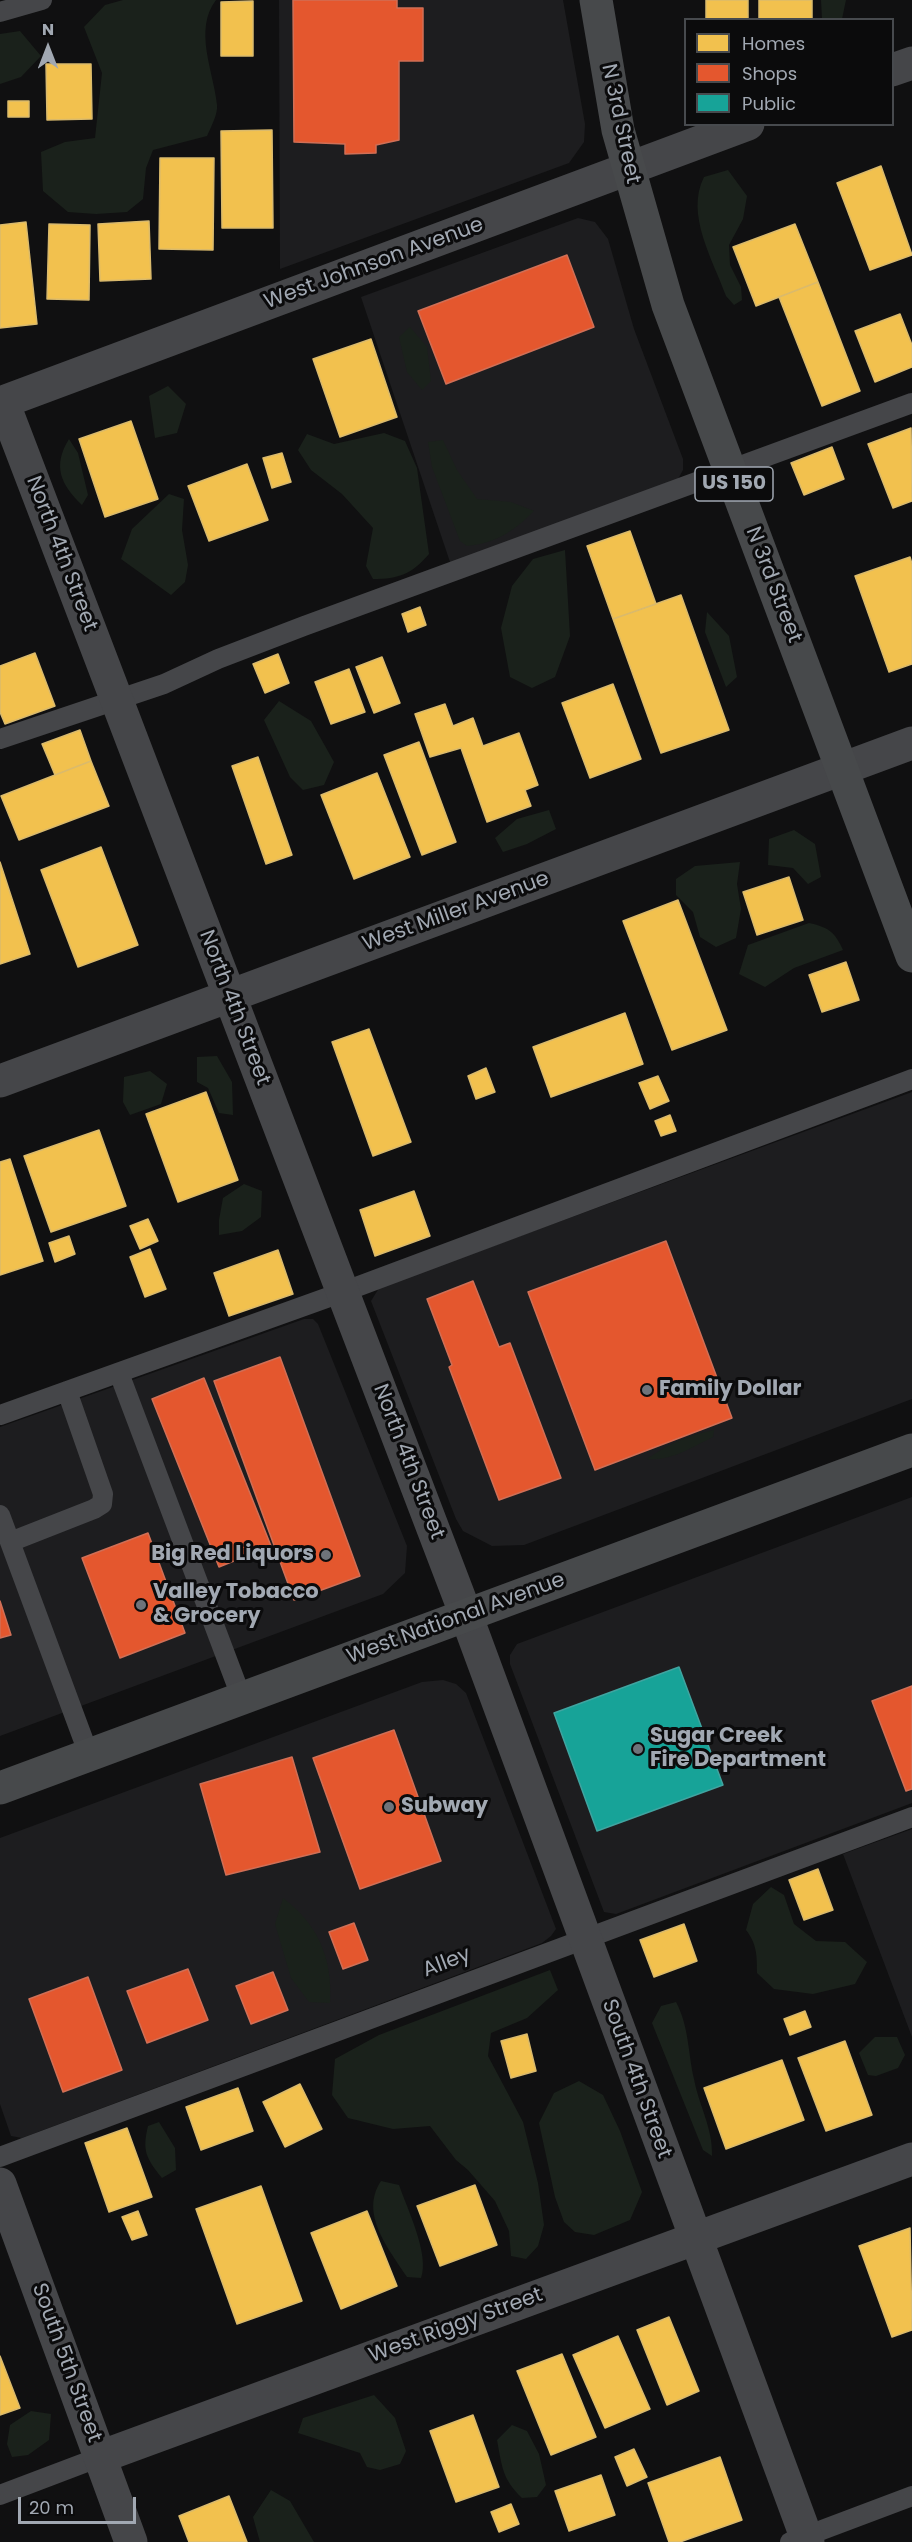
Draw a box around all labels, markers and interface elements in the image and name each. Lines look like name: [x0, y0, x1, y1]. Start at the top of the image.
north arrow: [18, 18, 78, 78]
text: N: [42, 18, 54, 41]
legend: [684, 18, 894, 126]
text: Homes: [742, 31, 805, 56]
text: Shops: [742, 61, 797, 86]
street label: N 3rd Street: [595, 62, 645, 186]
text: Public: [742, 91, 796, 116]
street label: West Johnson Avenue: [261, 213, 487, 315]
road number: US 150: [695, 467, 773, 501]
street label: North 4th Street: [20, 473, 102, 635]
street label: N 3rd Street: [739, 524, 807, 646]
street label: West Miller Avenue: [359, 867, 553, 957]
street label: North 4th Street: [193, 927, 275, 1089]
place label: Family Dollar: [659, 1377, 801, 1403]
street label: North 4th Street: [367, 1381, 449, 1543]
marker: Family Dollar: [640, 1383, 654, 1397]
place label: Big Red Liquors: [151, 1542, 314, 1568]
marker: Big Red Liquors: [319, 1548, 333, 1562]
street label: West National Avenue: [344, 1568, 568, 1670]
place label: Valley Tobacco & Grocery: [153, 1580, 319, 1630]
marker: Valley Tobacco & Grocery: [134, 1598, 148, 1612]
place label: Sugar Creek Fire Department: [650, 1724, 826, 1774]
marker: Sugar Creek Fire Department: [631, 1742, 645, 1756]
place label: Subway: [401, 1794, 488, 1820]
marker: Subway: [382, 1800, 396, 1814]
street label: Alley: [419, 1942, 475, 1984]
street label: South 4th Street: [596, 1996, 676, 2162]
street label: South 5th Street: [26, 2280, 106, 2446]
street label: West Riggy Street: [366, 2283, 546, 2369]
scale bar: [21, 2485, 140, 2523]
text: 20 m: [29, 2495, 74, 2520]

